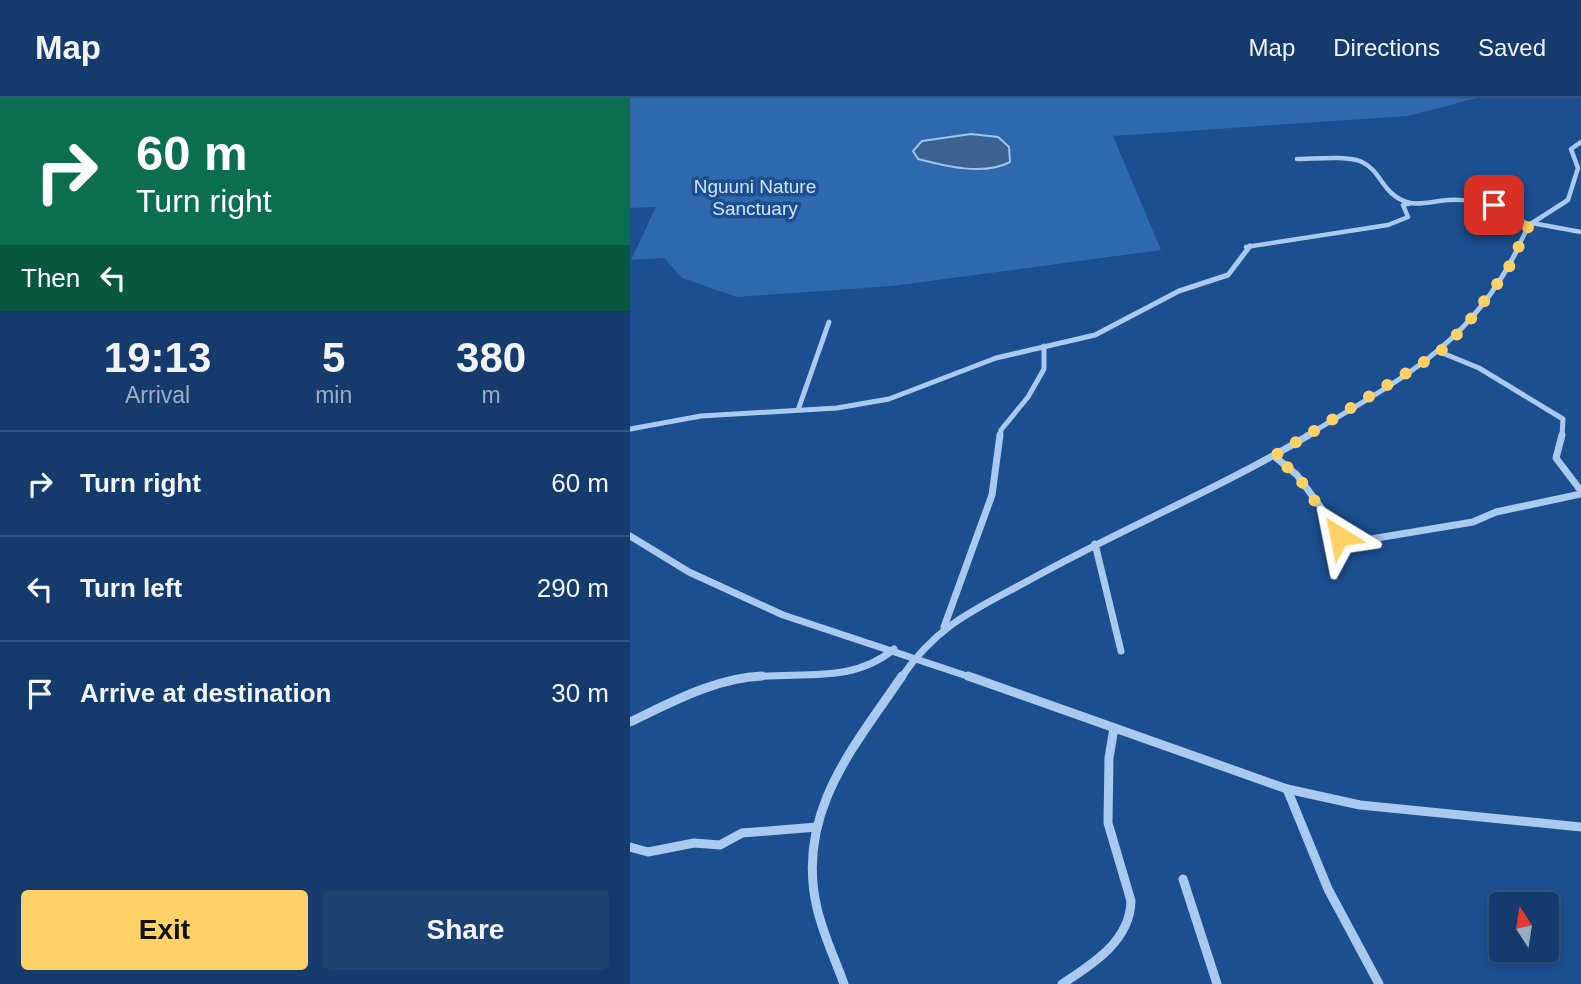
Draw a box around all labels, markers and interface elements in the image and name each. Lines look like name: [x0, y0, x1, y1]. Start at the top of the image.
text: Map: [35, 29, 101, 66]
text: Map: [1249, 34, 1295, 61]
text: Directions: [1333, 34, 1440, 61]
text: Saved: [1478, 34, 1546, 61]
icon: right: [21, 126, 112, 217]
text: 60 m: [136, 126, 248, 180]
pin: [1464, 175, 1524, 235]
park label: Nguuni Nature Sanctuary: [694, 176, 816, 219]
text: Turn right: [136, 183, 272, 219]
icon: arrive: [1475, 186, 1513, 224]
icon: left: [94, 259, 132, 297]
text: Then: [21, 263, 80, 293]
text: 19:13: [104, 334, 211, 381]
text: 5: [322, 334, 345, 381]
text: 380: [456, 334, 526, 381]
text: Arrival: [125, 382, 190, 408]
text: min: [315, 382, 352, 408]
text: m: [482, 382, 501, 408]
icon: right: [21, 465, 59, 503]
text: Turn right: [80, 468, 201, 498]
text: 60 m: [551, 468, 609, 498]
position arrow: [1302, 499, 1376, 573]
icon: left: [21, 570, 59, 608]
text: Turn left: [80, 573, 182, 603]
text: 290 m: [537, 573, 609, 603]
icon: arrive: [21, 675, 59, 713]
text: Arrive at destination: [80, 678, 331, 708]
text: 30 m: [551, 678, 609, 708]
button: Exit: [21, 890, 308, 970]
button: Share: [322, 890, 609, 970]
north arrow: [1489, 892, 1559, 962]
map controls: [1489, 892, 1559, 962]

